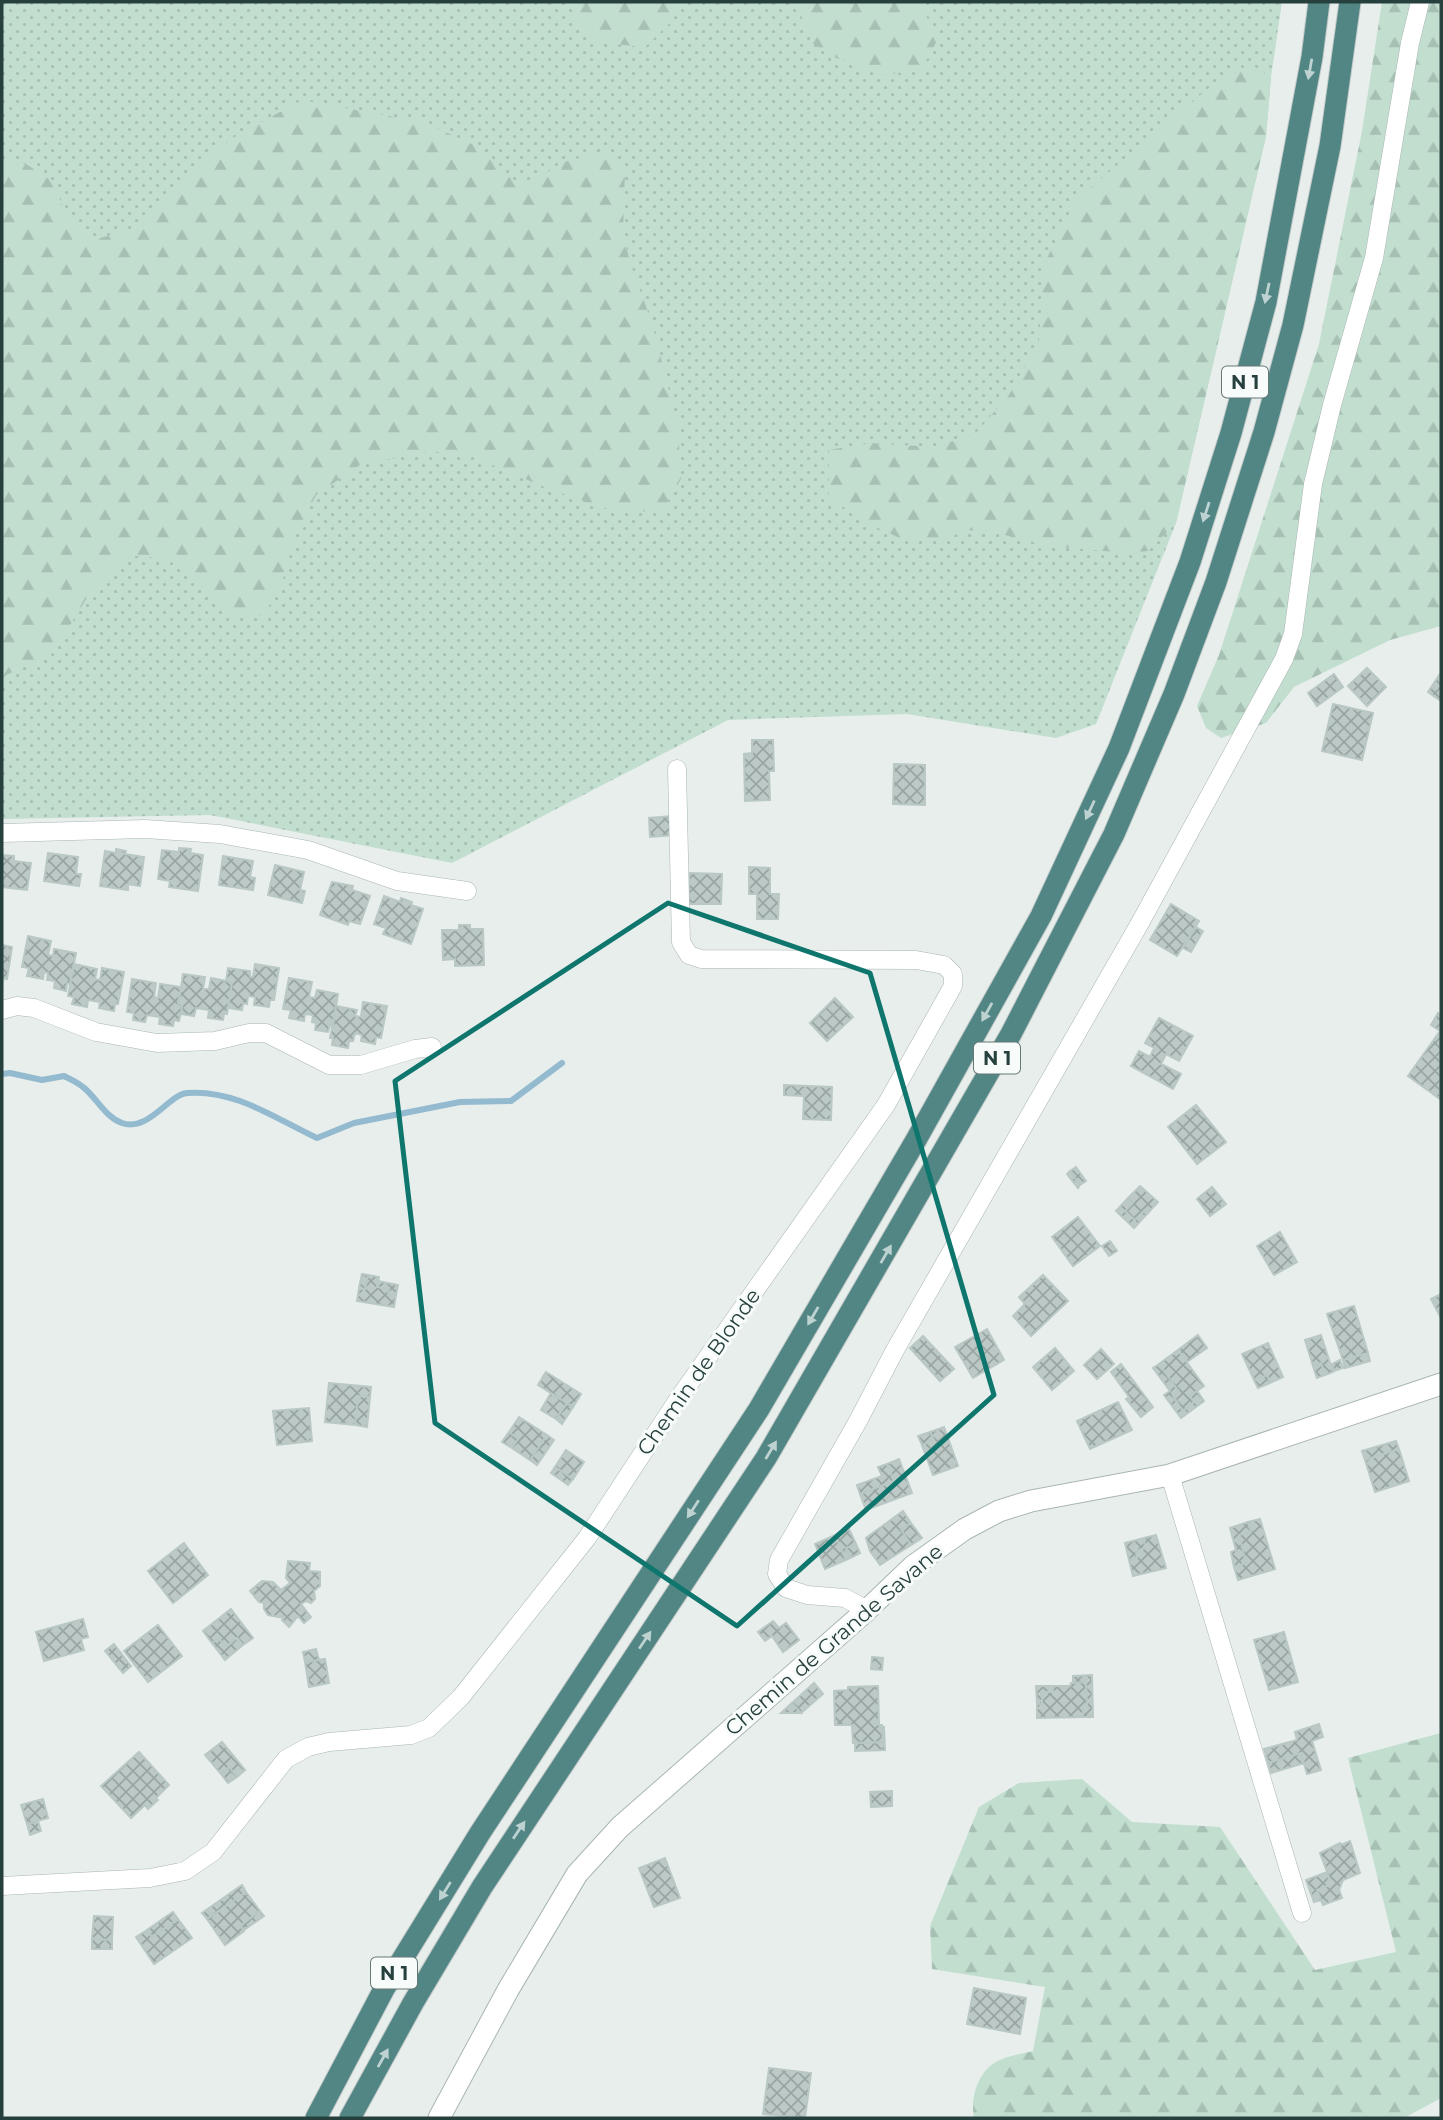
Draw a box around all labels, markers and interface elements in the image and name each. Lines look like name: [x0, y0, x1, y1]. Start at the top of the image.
one-way arrow: [1304, 58, 1315, 80]
one-way arrow: [1262, 282, 1273, 304]
road number: N 1: [1222, 366, 1268, 398]
one-way arrow: [1200, 501, 1210, 522]
one-way arrow: [1084, 800, 1096, 820]
one-way arrow: [981, 1003, 993, 1022]
road number: N 1: [974, 1042, 1020, 1074]
one-way arrow: [880, 1245, 892, 1264]
street label: Chemin de Blonde: [632, 1284, 765, 1460]
one-way arrow: [807, 1306, 819, 1326]
one-way arrow: [764, 1441, 777, 1460]
one-way arrow: [686, 1500, 700, 1518]
street label: Chemin de Grande Savane: [720, 1538, 948, 1741]
one-way arrow: [639, 1631, 652, 1650]
one-way arrow: [513, 1820, 526, 1840]
one-way arrow: [438, 1882, 451, 1901]
road number: N 1: [371, 1957, 417, 1988]
one-way arrow: [377, 2049, 389, 2068]

